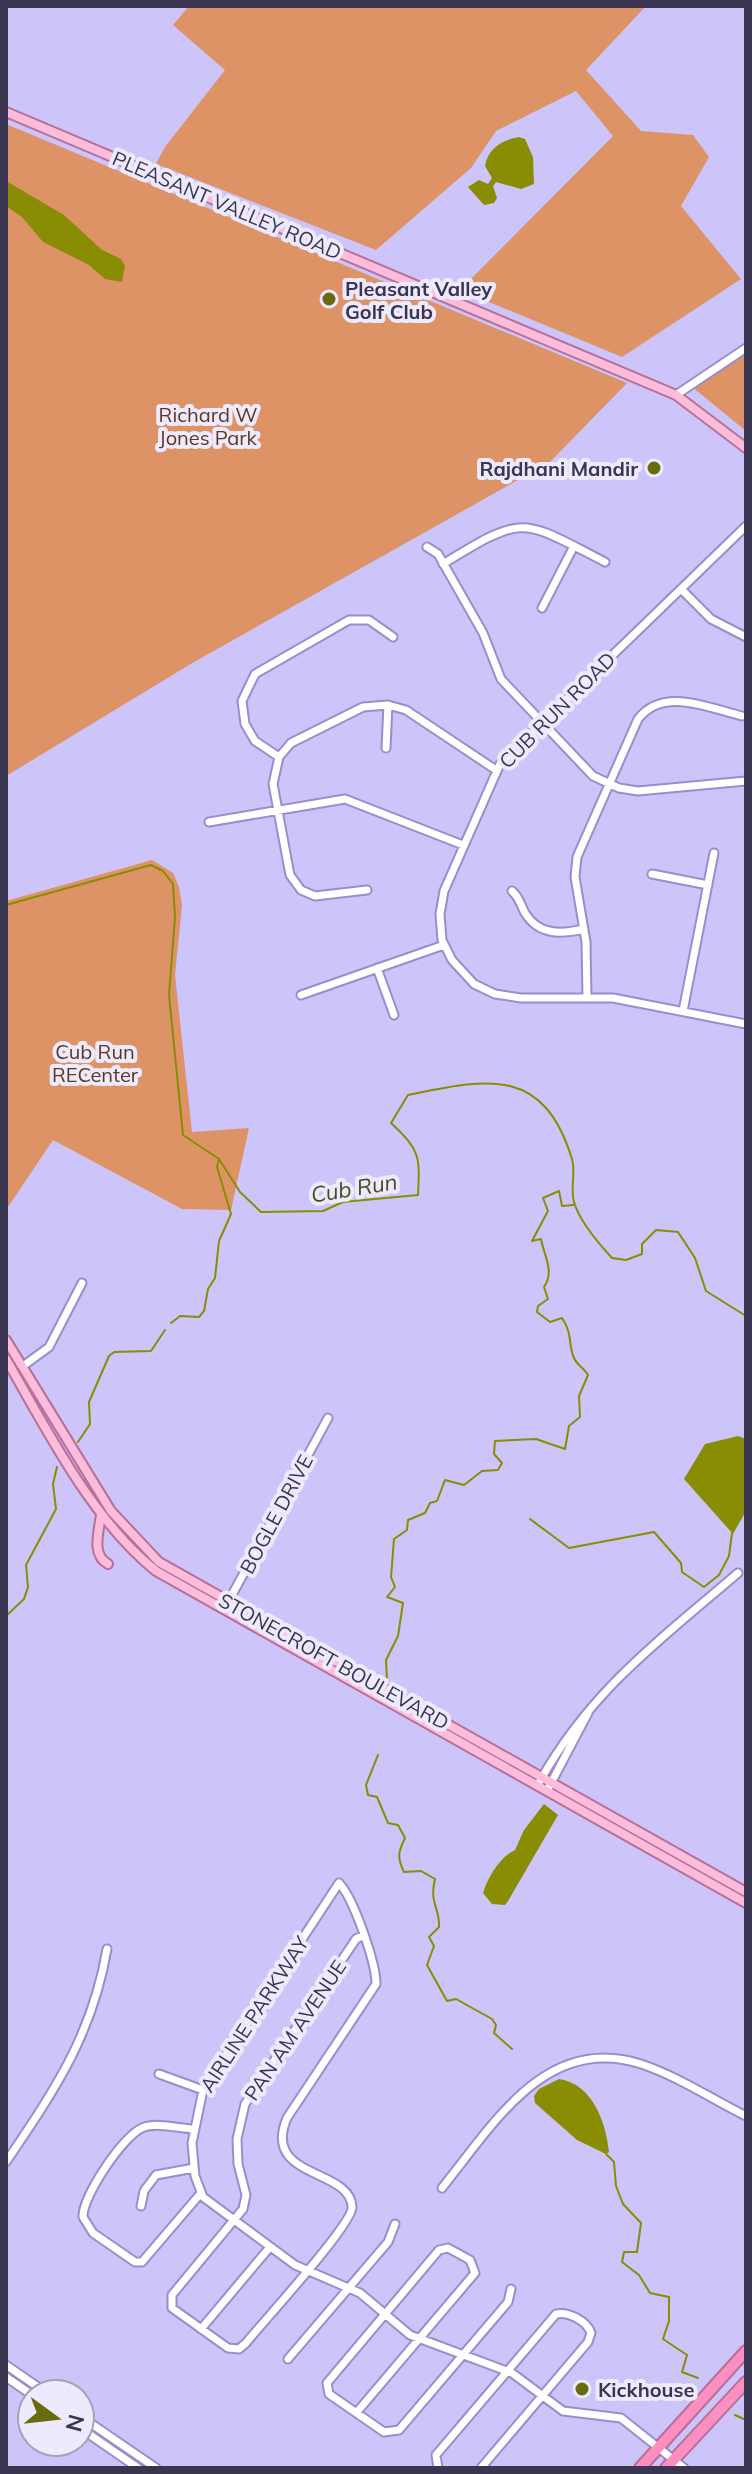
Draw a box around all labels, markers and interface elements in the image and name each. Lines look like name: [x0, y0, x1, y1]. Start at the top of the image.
street label: PLEASANT VALLEY ROAD: [109, 145, 345, 265]
place label: Pleasant Valley Golf Club: [345, 276, 492, 324]
marker: Pleasant Valley Golf Club: [320, 290, 338, 308]
park label: Richard W Jones Park: [159, 402, 258, 450]
place label: Rajdhani Mandir: [479, 456, 638, 481]
marker: Rajdhani Mandir: [645, 459, 663, 477]
street label: CUB RUN ROAD: [494, 647, 620, 773]
park label: Cub Run RECenter: [52, 1039, 139, 1087]
water label: Cub Run: [309, 1167, 399, 1209]
street label: BOGLE DRIVE: [234, 1450, 318, 1578]
street label: STONECROFT BOULEVARD: [215, 1587, 453, 1735]
street label: AIRLINE PARKWAY: [194, 1931, 314, 2097]
street label: PAN AM AVENUE: [239, 1955, 351, 2105]
place label: Kickhouse: [598, 2377, 694, 2402]
north arrow: [16, 2378, 96, 2458]
marker: Kickhouse: [573, 2380, 591, 2398]
text: N: [60, 2412, 91, 2435]

